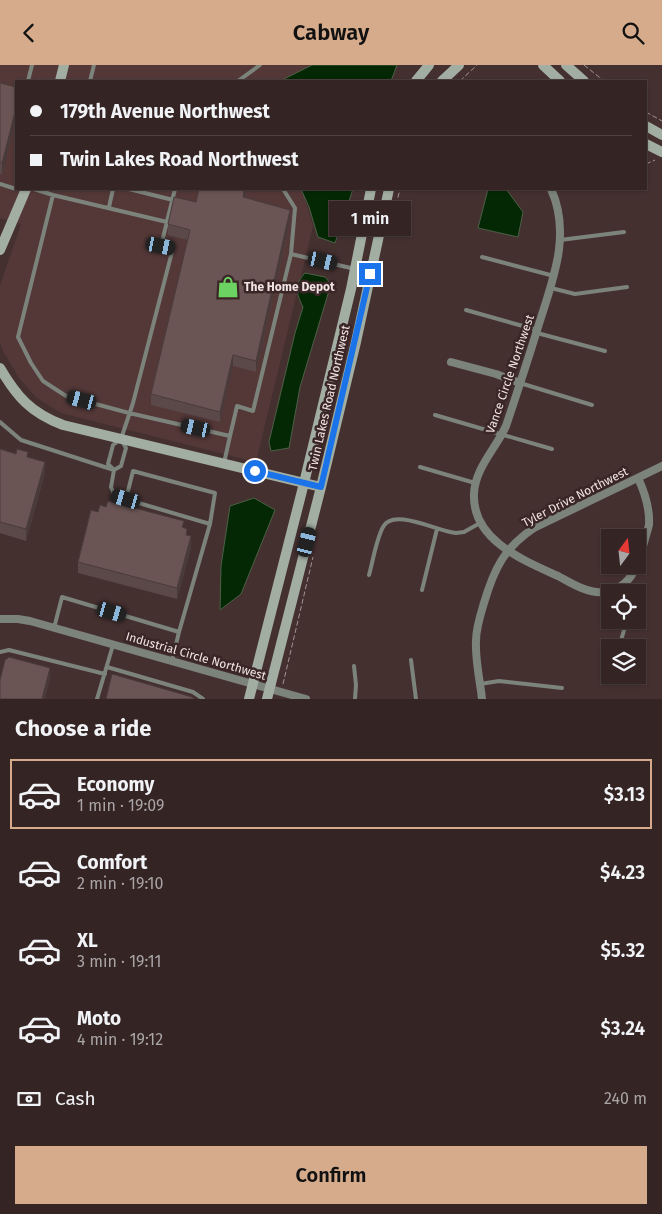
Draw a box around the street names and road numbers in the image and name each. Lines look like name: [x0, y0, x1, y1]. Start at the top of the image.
street label: Vance Circle Northwest: [483, 312, 537, 435]
street label: Twin Lakes Road Northwest: [305, 323, 353, 472]
street label: Tyler Drive Northwest: [520, 464, 631, 530]
street label: Industrial Circle Northwest: [124, 629, 268, 683]

